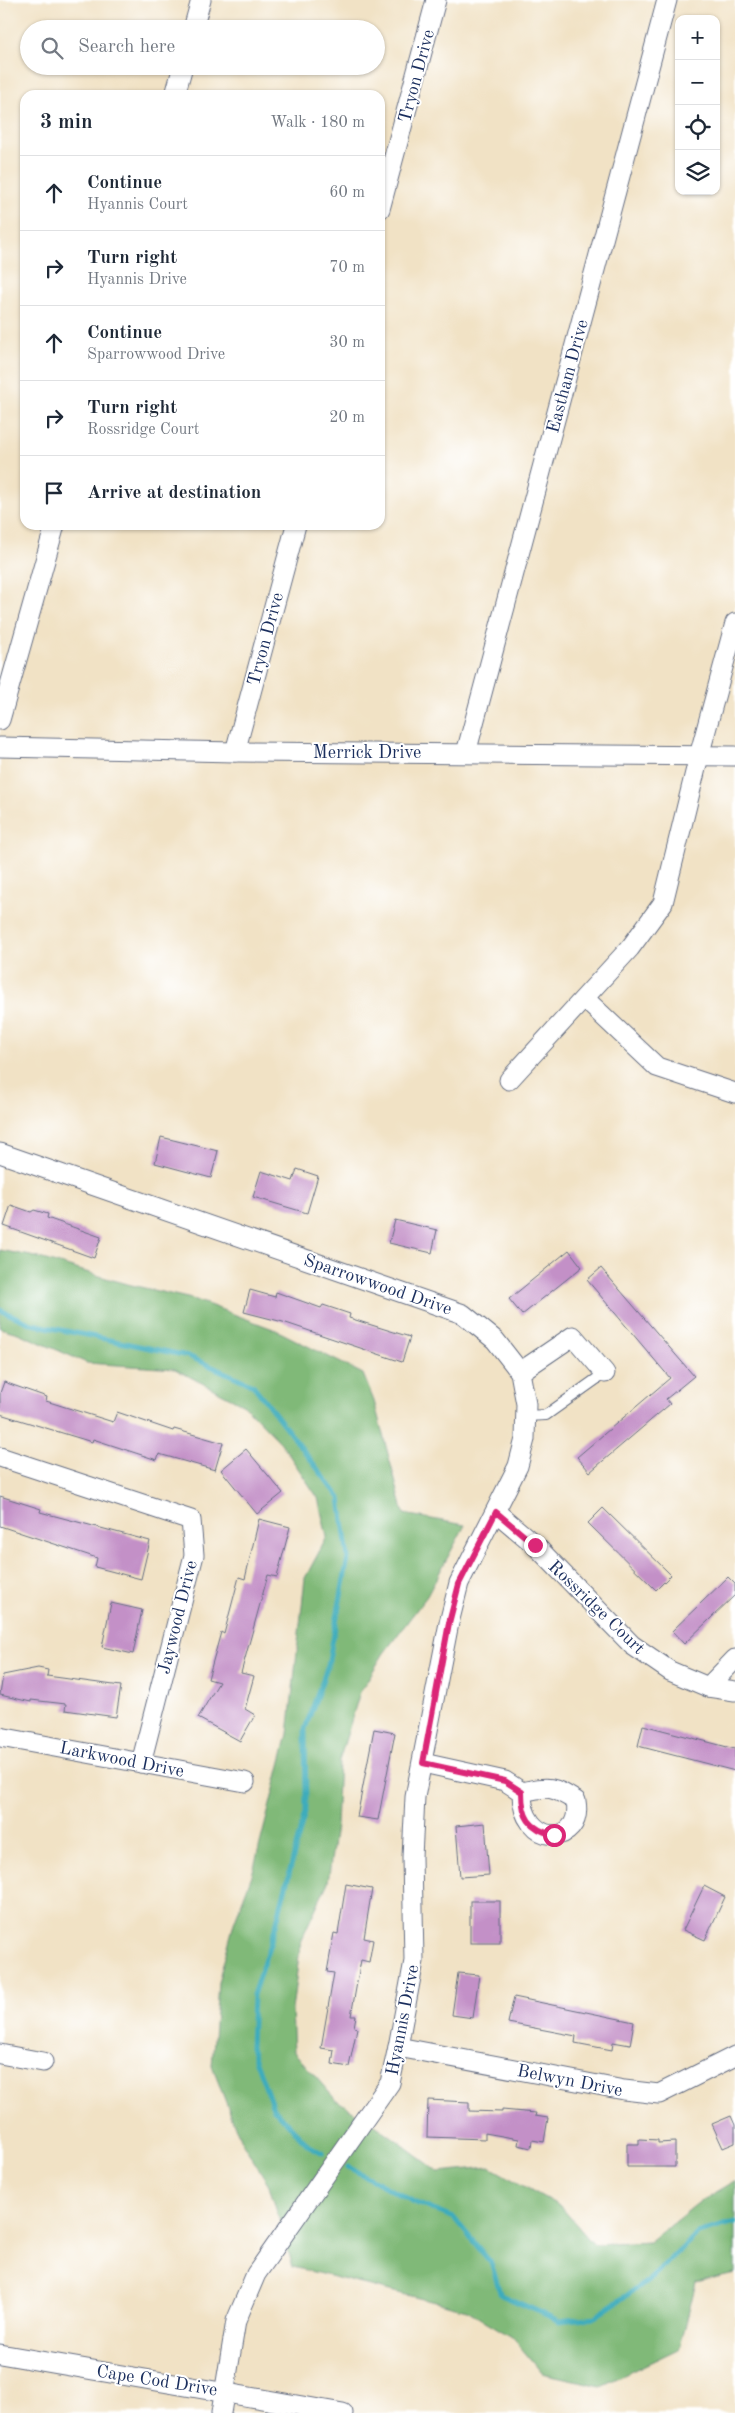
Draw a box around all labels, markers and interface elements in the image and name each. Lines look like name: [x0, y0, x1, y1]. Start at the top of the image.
map controls: [675, 15, 720, 195]
button: +: [675, 15, 720, 60]
search box: [20, 20, 385, 75]
street label: Tryon Drive: [396, 28, 438, 125]
icon: search: [38, 34, 66, 62]
text: Search here: [78, 38, 175, 57]
button: −: [675, 60, 720, 105]
button: locate: [675, 105, 720, 150]
text: 3 min: [40, 112, 93, 133]
text: Walk · 180 m: [270, 115, 365, 131]
button: layers: [675, 150, 720, 195]
text: Continue: [87, 174, 162, 193]
icon: ahead: [40, 179, 68, 207]
text: 60 m: [329, 185, 365, 201]
text: Hyannis Court: [87, 197, 188, 213]
text: Turn right: [87, 249, 177, 268]
icon: right: [40, 254, 68, 282]
text: 70 m: [329, 260, 365, 276]
text: Hyannis Drive: [87, 272, 187, 288]
street label: Eastham Drive: [544, 318, 592, 435]
text: Continue: [87, 324, 162, 343]
icon: ahead: [40, 329, 68, 357]
text: 30 m: [329, 335, 365, 351]
text: Sparrowwood Drive: [87, 347, 225, 363]
text: Turn right: [87, 399, 177, 418]
icon: right: [40, 404, 68, 432]
text: 20 m: [329, 410, 365, 426]
text: Rossridge Court: [87, 422, 199, 438]
icon: arrive: [40, 479, 68, 507]
text: Arrive at destination: [87, 484, 261, 503]
street label: Tryon Drive: [245, 591, 287, 688]
street label: Merrick Drive: [313, 744, 421, 762]
street label: Sparrowwood Drive: [301, 1251, 454, 1319]
route end: [524, 1534, 547, 1557]
street label: Rossridge Court: [545, 1557, 648, 1658]
street label: Jaywood Drive: [155, 1559, 201, 1676]
street label: Larkwood Drive: [58, 1739, 186, 1781]
route start: [543, 1824, 566, 1847]
street label: Hyannis Drive: [383, 1963, 423, 2077]
street label: Belwyn Drive: [516, 2062, 624, 2100]
street label: Cape Cod Drive: [95, 2363, 219, 2399]

